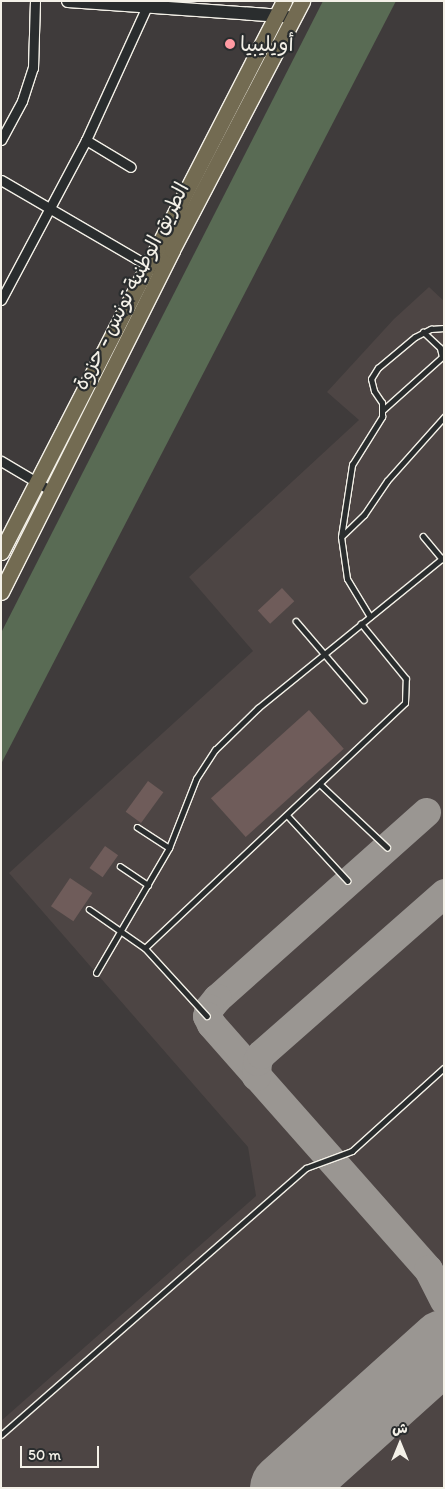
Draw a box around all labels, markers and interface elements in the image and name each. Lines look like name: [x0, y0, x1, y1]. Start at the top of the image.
place label: أويليبيا: [240, 31, 294, 57]
marker: أويليبيا: [224, 38, 236, 50]
street label: الطريق الوطنية تونس - حزوة: [68, 178, 194, 394]
north arrow: [375, 1419, 425, 1469]
text: ش: [392, 1420, 408, 1437]
scale bar: [22, 1436, 101, 1468]
text: 50 m: [28, 1446, 61, 1464]

